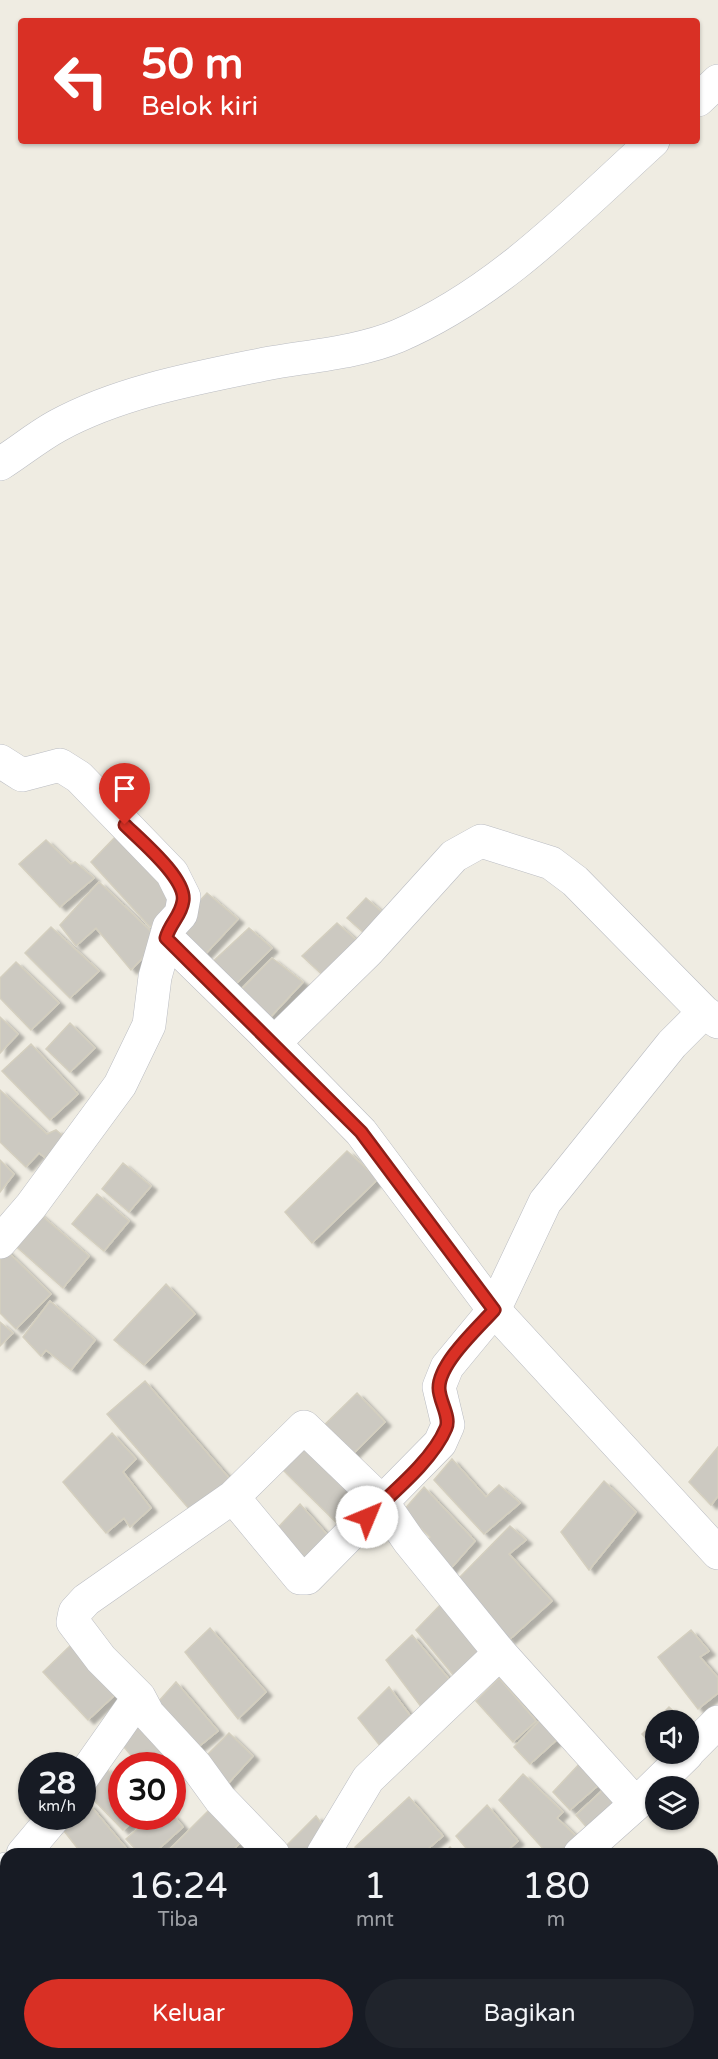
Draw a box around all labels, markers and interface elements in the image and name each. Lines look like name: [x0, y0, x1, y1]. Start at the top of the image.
text: 50 m: [141, 39, 243, 90]
icon: left: [42, 42, 120, 120]
text: Belok kiri: [141, 90, 258, 123]
pin: [99, 763, 150, 825]
icon: arrive: [108, 772, 141, 805]
position arrow: [335, 1485, 399, 1549]
map controls: [645, 1710, 699, 1830]
button: sound: [645, 1710, 699, 1764]
speed limit sign: 30: [108, 1752, 186, 1830]
text: 28: [38, 1765, 76, 1802]
button: layers: [645, 1776, 699, 1830]
text: km/h: [38, 1797, 76, 1815]
text: 16:24: [128, 1865, 228, 1908]
text: 1: [364, 1865, 386, 1908]
text: 180: [522, 1865, 590, 1908]
text: Tiba: [158, 1908, 198, 1932]
text: mnt: [356, 1908, 394, 1932]
text: m: [547, 1908, 565, 1932]
button: Keluar: [24, 1979, 353, 2048]
button: Bagikan: [365, 1979, 694, 2048]

